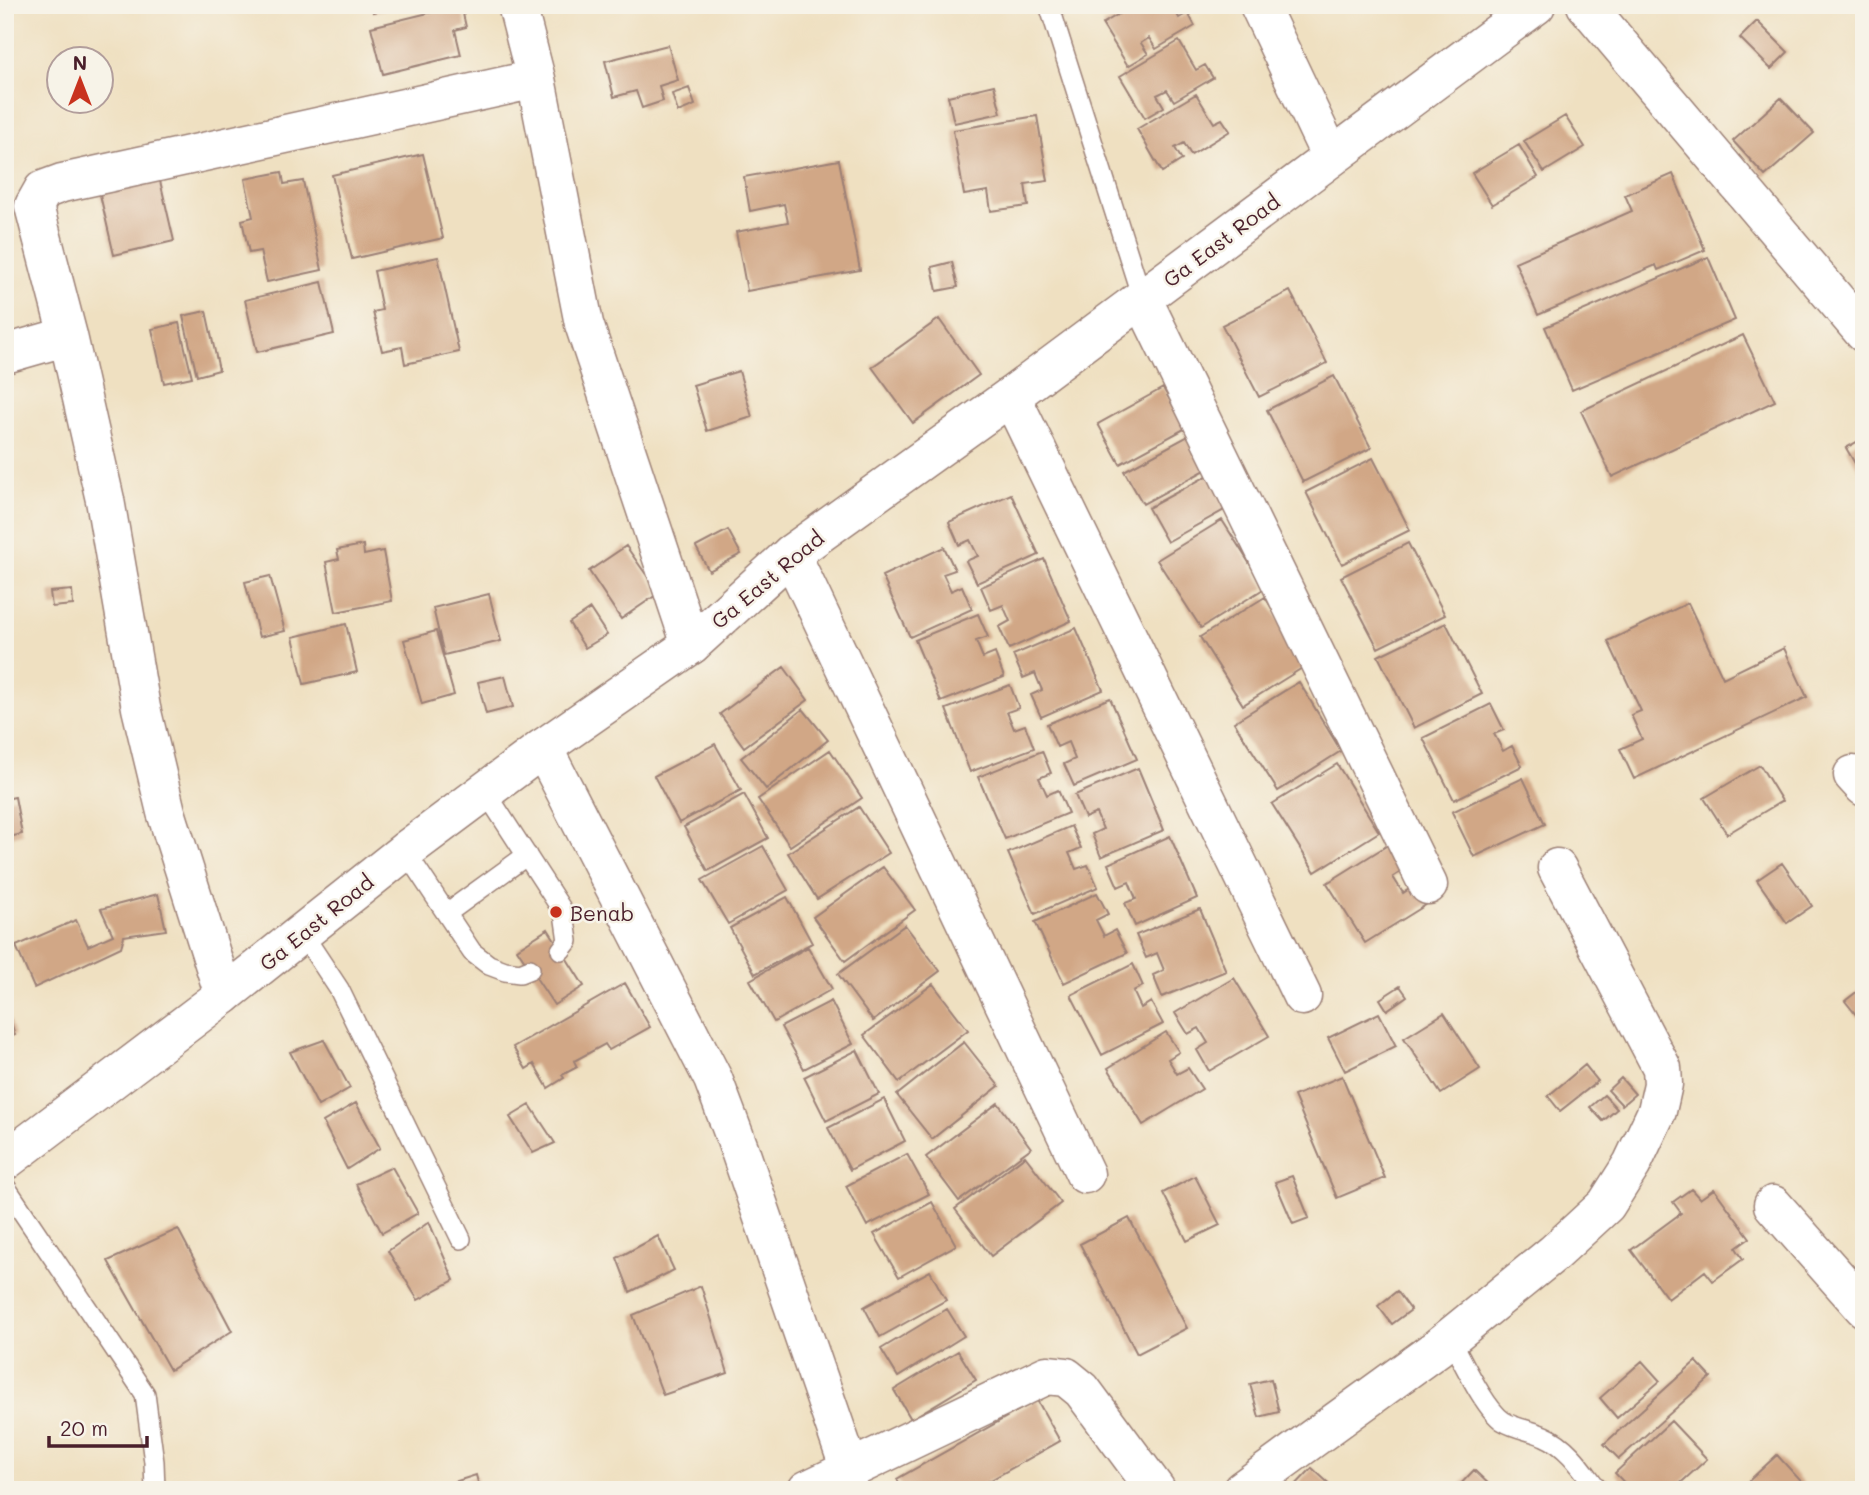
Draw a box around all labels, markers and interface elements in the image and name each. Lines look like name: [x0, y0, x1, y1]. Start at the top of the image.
north arrow: [46, 46, 116, 116]
text: N: [73, 50, 87, 75]
street label: Ga East Road: [1157, 187, 1285, 293]
street label: Ga East Road: [705, 524, 829, 634]
street label: Ga East Road: [254, 868, 378, 976]
place label: Benab: [570, 899, 634, 926]
marker: Benab: [548, 904, 564, 920]
scale bar: [49, 1404, 147, 1448]
text: 20 m: [60, 1414, 108, 1441]

